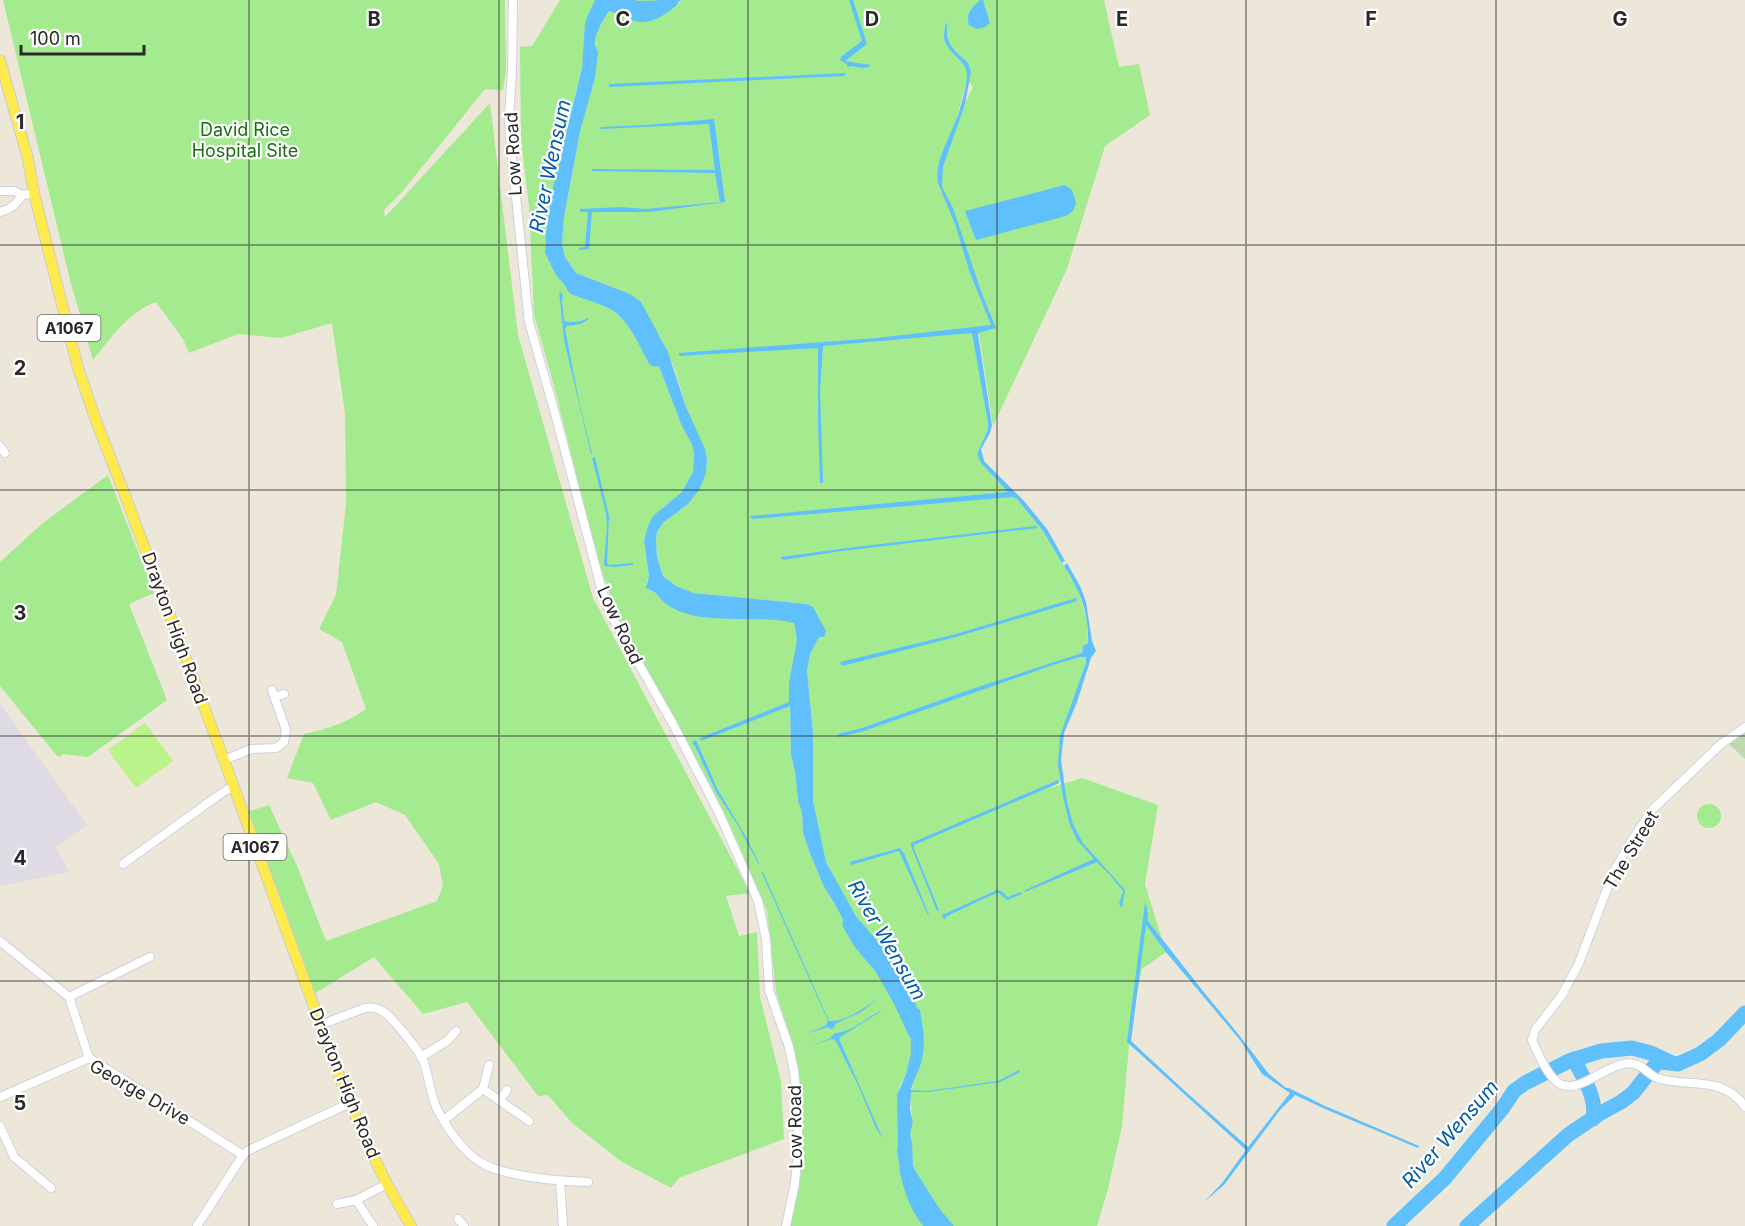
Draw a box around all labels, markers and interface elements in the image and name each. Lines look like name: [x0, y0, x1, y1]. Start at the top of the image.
text: B: [367, 7, 381, 31]
text: C: [616, 7, 630, 31]
text: D: [865, 7, 879, 31]
text: E: [1116, 7, 1128, 31]
text: F: [1365, 7, 1377, 31]
text: G: [1612, 7, 1628, 31]
scale bar: [21, 18, 144, 56]
text: 100 m: [30, 28, 81, 49]
water label: River Wensum: [524, 97, 576, 235]
text: 1: [16, 110, 24, 134]
street label: Low Road: [500, 112, 526, 196]
park label: David Rice Hospital Site: [192, 119, 298, 161]
road number: A1067: [38, 315, 100, 341]
text: 2: [14, 356, 26, 380]
street label: Drayton High Road: [138, 549, 212, 707]
street label: Low Road: [593, 583, 647, 667]
text: 3: [14, 601, 26, 625]
street label: The Street: [1599, 807, 1663, 893]
road number: A1067: [224, 834, 286, 860]
text: 4: [13, 846, 27, 870]
water label: River Wensum: [843, 875, 931, 1005]
street label: Drayton High Road: [305, 1005, 385, 1161]
street label: George Drive: [86, 1055, 194, 1129]
water label: River Wensum: [1397, 1075, 1503, 1193]
street label: Low Road: [784, 1085, 806, 1169]
text: 5: [14, 1091, 26, 1115]

